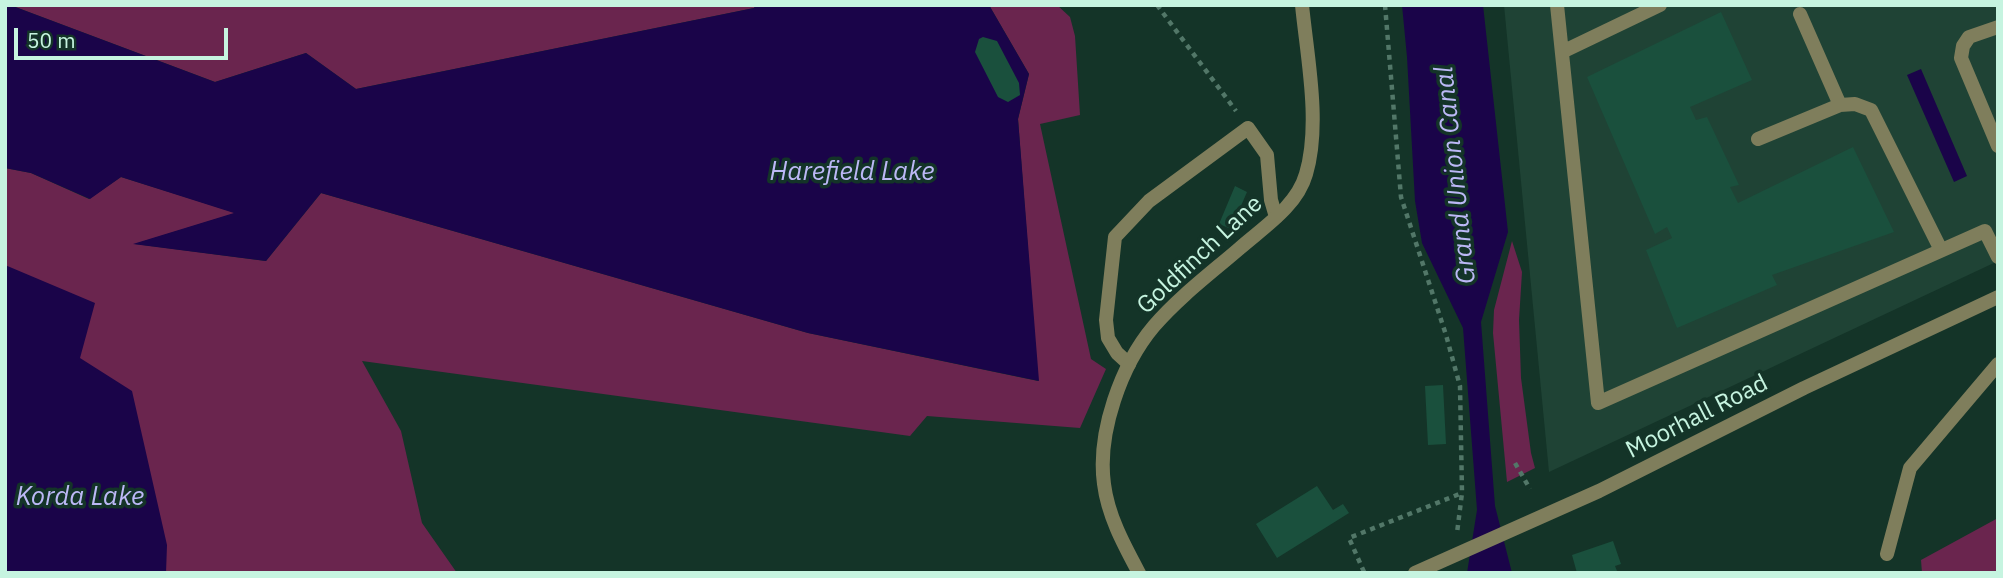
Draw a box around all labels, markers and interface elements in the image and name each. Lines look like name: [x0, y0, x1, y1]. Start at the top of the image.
scale bar: [18, 14, 231, 58]
text: 50 m: [27, 26, 76, 54]
water label: Grand Union Canal: [1429, 65, 1483, 285]
water label: Harefield Lake: [769, 156, 935, 188]
street label: Goldfinch Lane: [1131, 190, 1269, 320]
street label: Moorhall Road: [1621, 369, 1773, 465]
water label: Korda Lake: [16, 481, 144, 513]

